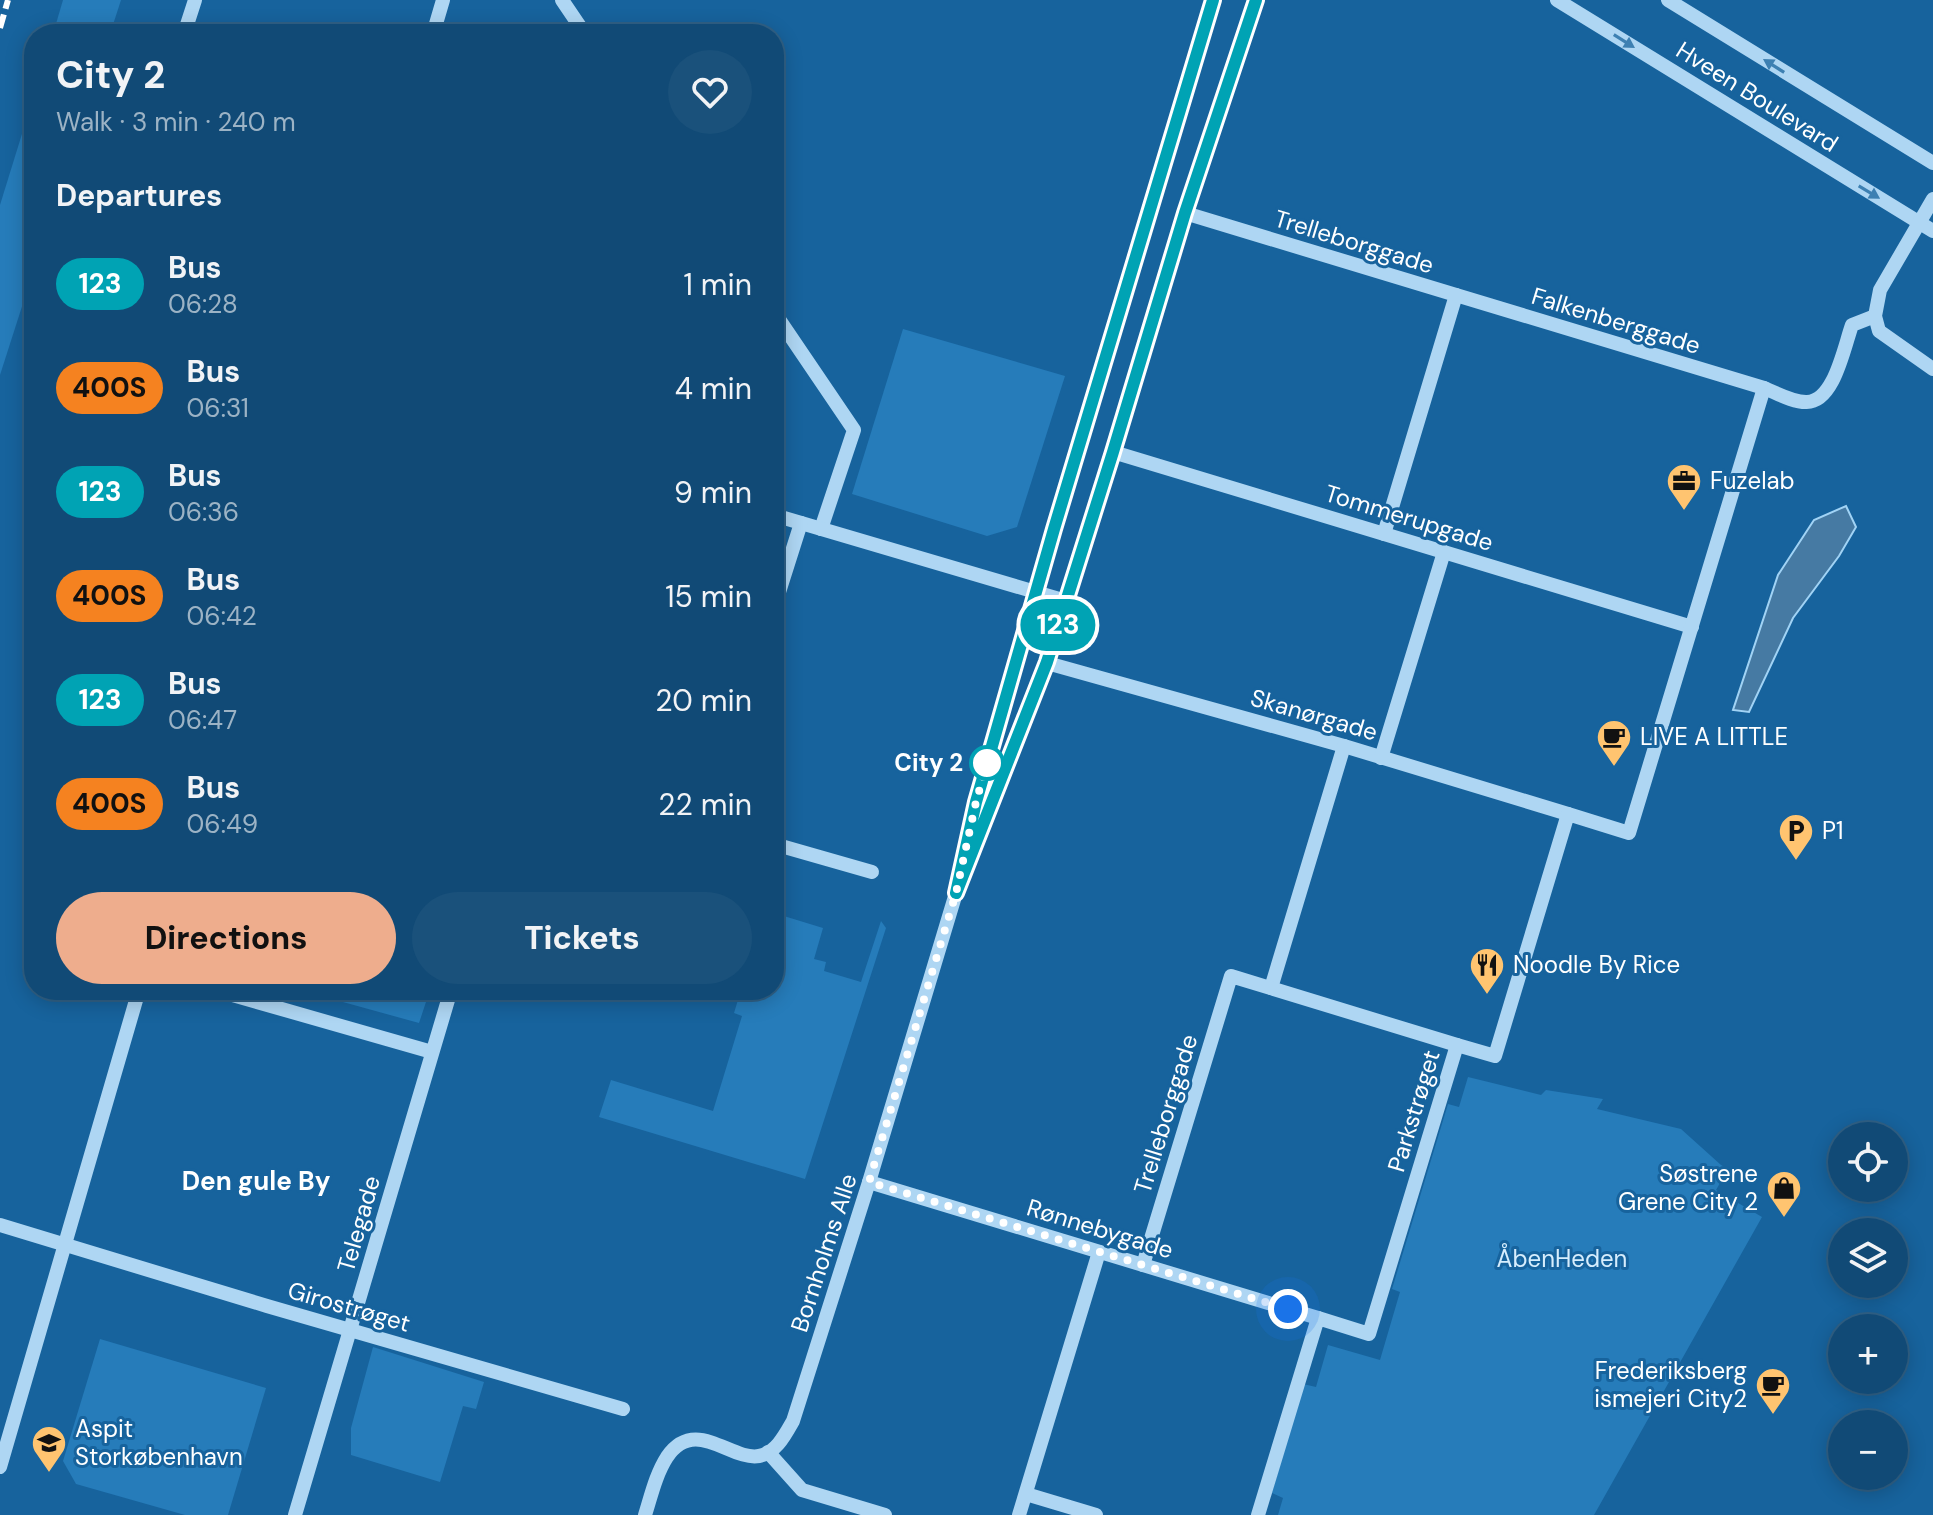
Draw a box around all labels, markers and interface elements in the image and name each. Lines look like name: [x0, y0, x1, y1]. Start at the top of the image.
one-way arrow: [1613, 33, 1635, 47]
street label: Hveen Boulevard: [1670, 34, 1844, 159]
text: City 2: [56, 50, 165, 100]
button: heart: [668, 50, 752, 134]
one-way arrow: [1763, 59, 1785, 73]
text: Walk · 3 min · 240 m: [56, 105, 296, 139]
text: Departures: [56, 176, 222, 215]
one-way arrow: [1858, 184, 1880, 198]
street label: Trelleborggade: [1271, 203, 1438, 280]
text: Bus: [168, 248, 222, 287]
text: 123: [78, 265, 122, 302]
text: 1 min: [684, 265, 752, 304]
street label: Falkenberggade: [1528, 280, 1704, 361]
text: 06:28: [168, 287, 238, 321]
text: Bus: [187, 352, 240, 391]
text: 400S: [72, 369, 147, 406]
text: 4 min: [675, 369, 752, 408]
text: 06:31: [187, 391, 249, 425]
text: Bus: [168, 456, 222, 495]
office icon: Fuzelab: [1665, 462, 1703, 512]
place label: Fuzelab: [1710, 465, 1795, 496]
text: 123: [78, 473, 122, 510]
text: 9 min: [674, 473, 752, 512]
street label: Tommerupgade: [1321, 477, 1497, 558]
text: 06:36: [168, 495, 239, 529]
text: Bus: [187, 560, 240, 599]
text: 400S: [72, 577, 147, 614]
text: 15 min: [665, 577, 752, 616]
text: 06:42: [187, 599, 257, 633]
line badge: 123: [1012, 599, 1104, 651]
text: 123: [1036, 606, 1080, 643]
text: Bus: [168, 664, 222, 703]
text: 123: [78, 681, 122, 718]
text: 20 min: [655, 681, 752, 720]
street label: Skanørgade: [1247, 682, 1381, 747]
text: 06:47: [168, 703, 237, 737]
cafe icon: LIVE A LITTLE: [1595, 718, 1633, 768]
place label: LIVE A LITTLE: [1640, 721, 1788, 752]
marker: City 2: [970, 746, 1004, 780]
place label: City 2: [894, 747, 963, 778]
text: Bus: [187, 768, 240, 807]
text: 400S: [72, 785, 147, 822]
text: 22 min: [658, 785, 752, 824]
text: 06:49: [187, 807, 258, 841]
parking icon: P1: [1777, 812, 1815, 862]
place label: P1: [1822, 815, 1843, 846]
button: Directions: [56, 892, 396, 984]
button: Tickets: [412, 892, 752, 984]
restaurant icon: Noodle By Rice: [1468, 946, 1506, 996]
place label: Noodle By Rice: [1513, 949, 1680, 980]
street label: Trelleborggade: [1127, 1030, 1204, 1197]
street label: Parkstrøget: [1380, 1046, 1447, 1176]
map controls: [1828, 1122, 1908, 1490]
button: locate: [1828, 1122, 1908, 1202]
place label: Søstrene Grene City 2: [1618, 1158, 1758, 1217]
district label: Den gule By: [182, 1164, 331, 1198]
shop icon: Søstrene Grene City 2: [1765, 1169, 1803, 1219]
street label: Bornholms Alle: [783, 1170, 864, 1336]
street label: Telegade: [330, 1172, 387, 1276]
street label: Rønnebygade: [1023, 1192, 1177, 1266]
button: layers: [1828, 1218, 1908, 1298]
park label: ÅbenHeden: [1497, 1243, 1627, 1274]
street label: Girostrøget: [284, 1274, 414, 1339]
your location: [1268, 1289, 1308, 1329]
button: +: [1828, 1314, 1908, 1394]
place label: Frederiksberg ismejeri City2: [1594, 1355, 1747, 1414]
cafe icon: Frederiksberg ismejeri City2: [1754, 1366, 1792, 1416]
button: −: [1828, 1410, 1908, 1490]
place label: Aspit Storkøbenhavn: [75, 1413, 243, 1472]
school or university icon: Aspit Storkøbenhavn: [30, 1424, 68, 1474]

